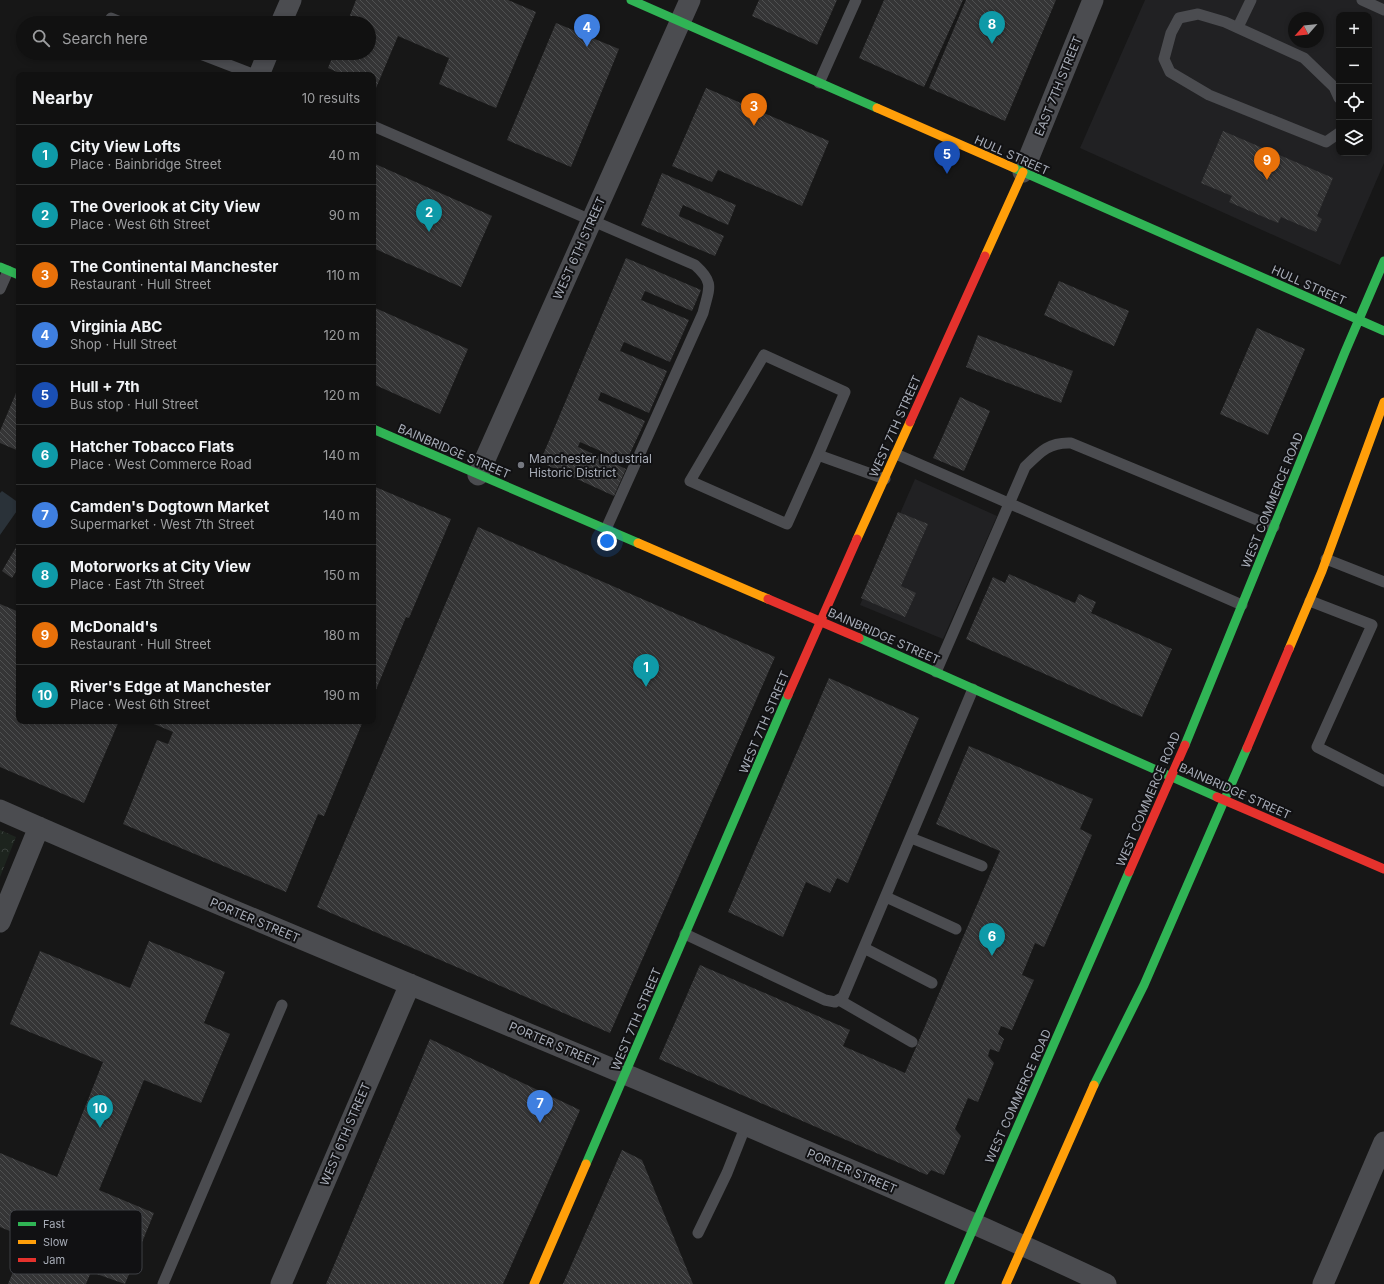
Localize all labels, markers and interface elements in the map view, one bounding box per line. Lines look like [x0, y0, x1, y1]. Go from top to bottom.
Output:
pin: 8 [979, 11, 1005, 44]
north arrow [1288, 12, 1324, 48]
map controls [1336, 12, 1372, 156]
button: + [1336, 12, 1372, 48]
pin: 4 [574, 14, 600, 47]
search box [16, 16, 376, 60]
icon: search [30, 27, 52, 49]
text: Search here [62, 29, 148, 48]
street label: EAST 7TH STREET [1031, 34, 1085, 138]
button: − [1336, 48, 1372, 84]
button: locate [1336, 84, 1372, 120]
text: Nearby [32, 88, 93, 108]
text: 10 results [302, 90, 360, 106]
pin: 3 [741, 93, 767, 126]
button: layers [1336, 120, 1372, 156]
street label: HULL STREET [972, 132, 1052, 178]
text: City View Lofts [70, 137, 181, 156]
pin: 5 [934, 141, 960, 174]
text: 1 [42, 147, 48, 163]
text: 40 m [328, 147, 360, 163]
pin: 9 [1254, 147, 1280, 180]
text: Place · Bainbridge Street [70, 156, 222, 172]
street label: WEST 6TH STREET [550, 194, 608, 302]
text: The Overlook at City View [70, 197, 260, 216]
pin: 2 [416, 199, 442, 232]
text: 2 [41, 207, 49, 223]
text: 90 m [329, 207, 360, 223]
text: Place · West 6th Street [70, 216, 210, 232]
text: The Continental Manchester [70, 257, 278, 276]
street label: HULL STREET [1269, 262, 1349, 308]
text: 3 [41, 267, 49, 283]
text: 110 m [326, 267, 360, 283]
text: Restaurant · Hull Street [70, 276, 211, 292]
text: Virginia ABC [70, 317, 162, 336]
text: 4 [41, 327, 49, 343]
text: 120 m [324, 327, 360, 343]
text: Shop · Hull Street [70, 336, 177, 352]
street label: WEST 7TH STREET [866, 372, 924, 479]
text: Hull + 7th [70, 377, 140, 396]
text: 5 [41, 387, 49, 403]
text: 120 m [324, 387, 360, 403]
text: Bus stop · Hull Street [70, 396, 199, 412]
street label: BAINBRIDGE STREET [396, 421, 513, 482]
street label: WEST COMMERCE ROAD [1238, 430, 1306, 570]
text: Hatcher Tobacco Flats [70, 437, 234, 456]
text: 6 [41, 447, 49, 463]
text: 140 m [323, 447, 360, 463]
place label: Manchester Industrial Historic District [529, 451, 652, 480]
text: Place · West Commerce Road [70, 456, 252, 472]
marker: Manchester Industrial Historic District [516, 460, 526, 470]
text: Camden's Dogtown Market [70, 497, 269, 516]
text: 7 [41, 507, 49, 523]
text: 140 m [323, 507, 360, 523]
text: Supermarket · West 7th Street [70, 516, 254, 532]
your location [597, 531, 617, 551]
text: Motorworks at City View [70, 557, 251, 576]
text: 8 [41, 567, 49, 583]
text: 150 m [324, 567, 360, 583]
text: Place · East 7th Street [70, 576, 204, 592]
street label: BAINBRIDGE STREET [826, 605, 942, 668]
text: McDonald's [70, 617, 158, 636]
text: 9 [41, 627, 49, 643]
text: 180 m [323, 627, 360, 643]
text: Restaurant · Hull Street [70, 636, 211, 652]
pin: 1 [633, 654, 659, 687]
street label: WEST 7TH STREET [736, 668, 792, 776]
text: River's Edge at Manchester [70, 677, 271, 696]
text: 10 [38, 687, 52, 703]
text: 190 m [323, 687, 360, 703]
text: Place · West 6th Street [70, 696, 210, 712]
street label: WEST COMMERCE ROAD [1113, 729, 1183, 869]
street label: BAINBRIDGE STREET [1177, 760, 1293, 823]
street label: PORTER STREET [208, 894, 302, 946]
pin: 6 [979, 923, 1005, 956]
street label: WEST 7TH STREET [608, 965, 664, 1073]
street label: PORTER STREET [507, 1018, 601, 1070]
street label: WEST COMMERCE ROAD [982, 1027, 1054, 1165]
street label: WEST 6TH STREET [316, 1080, 374, 1188]
pin: 7 [527, 1090, 553, 1123]
pin: 10 [87, 1095, 113, 1128]
street label: PORTER STREET [805, 1145, 899, 1197]
legend [10, 1210, 142, 1274]
text: Fast [43, 1217, 65, 1231]
text: Slow [43, 1235, 68, 1249]
text: Jam [43, 1253, 65, 1267]

